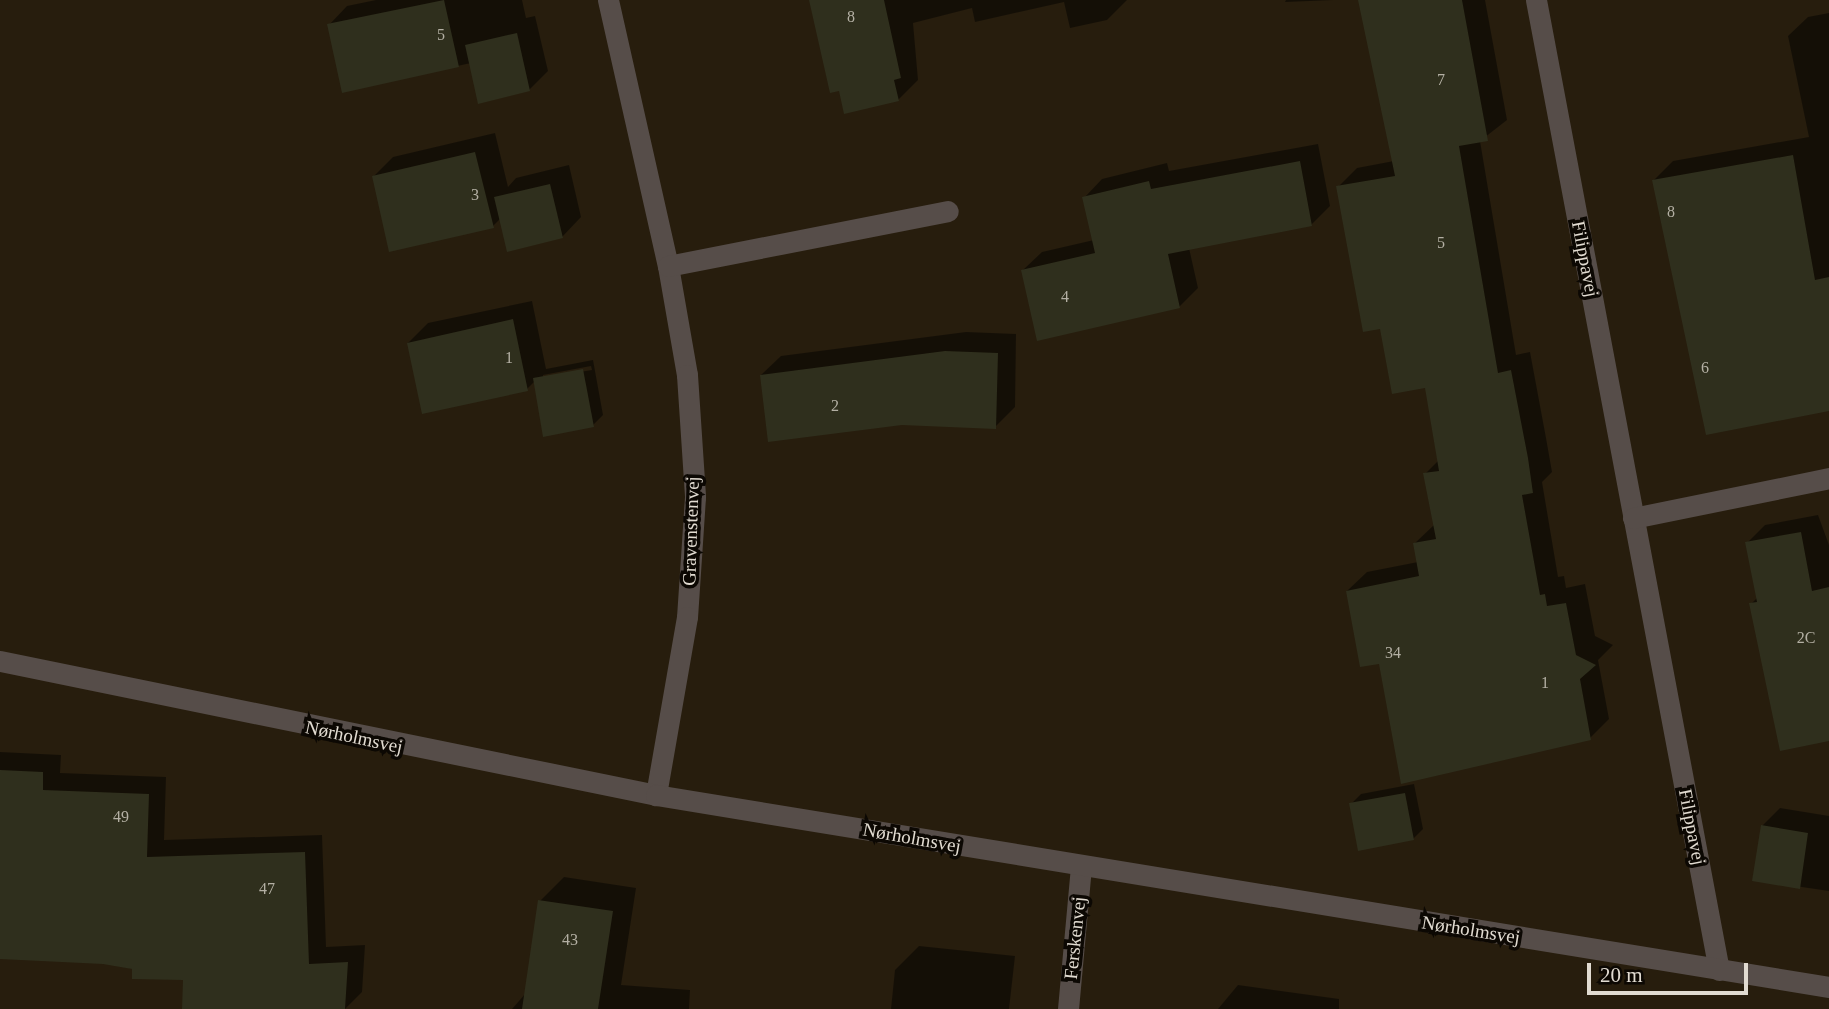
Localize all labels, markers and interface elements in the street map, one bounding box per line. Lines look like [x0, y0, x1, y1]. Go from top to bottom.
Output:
house number: 8 [847, 7, 855, 27]
house number: 5 [437, 25, 445, 45]
house number: 7 [1437, 70, 1445, 90]
house number: 3 [471, 185, 479, 205]
house number: 8 [1667, 202, 1675, 222]
street label: Filippavej [1566, 219, 1604, 299]
house number: 5 [1437, 233, 1445, 253]
house number: 4 [1061, 287, 1069, 307]
house number: 1 [505, 348, 513, 368]
house number: 6 [1701, 358, 1709, 378]
house number: 2 [831, 396, 839, 416]
street label: Gravenstenvej [678, 476, 704, 586]
house number: 2C [1797, 628, 1815, 648]
house number: 34 [1385, 643, 1401, 663]
house number: 1 [1541, 673, 1549, 693]
street label: Nørholmsvej [303, 716, 405, 758]
street label: Filippavej [1673, 787, 1711, 867]
house number: 49 [113, 807, 129, 827]
street label: Nørholmsvej [861, 818, 963, 858]
house number: 47 [259, 879, 275, 899]
street label: Ferskenvej [1059, 895, 1091, 981]
street label: Nørholmsvej [1420, 911, 1522, 949]
house number: 43 [562, 930, 578, 950]
scale bar [1591, 950, 1752, 994]
text: 20 m [1600, 963, 1643, 987]

